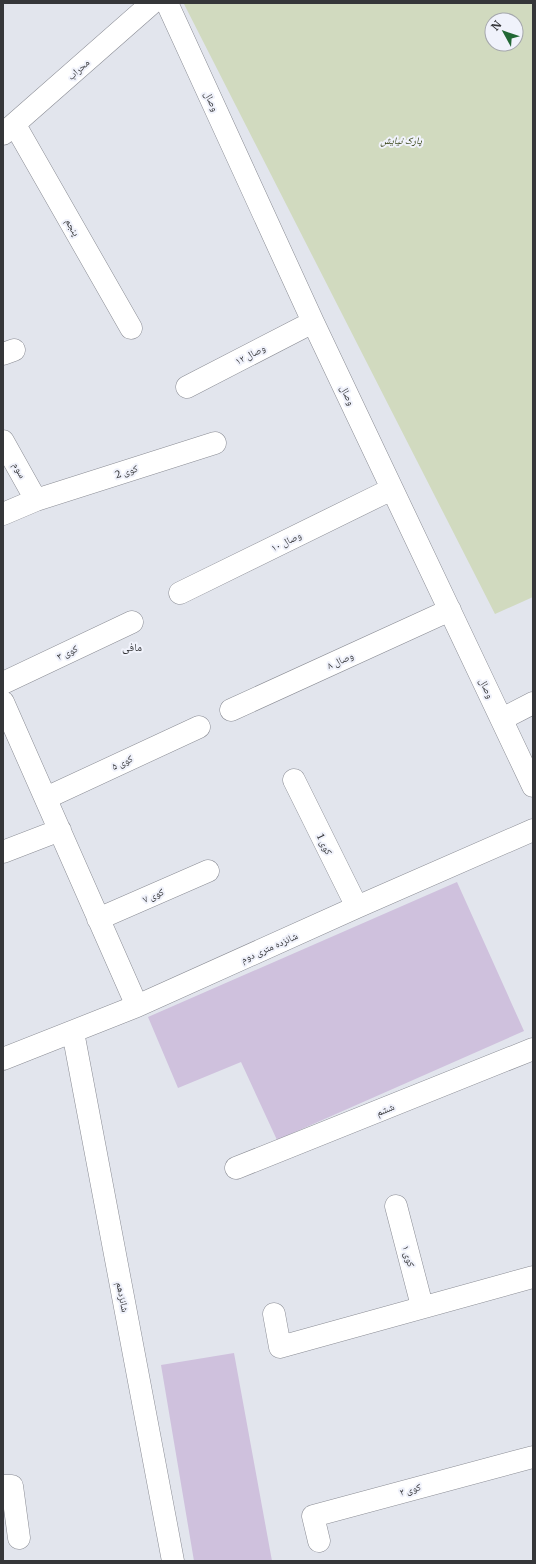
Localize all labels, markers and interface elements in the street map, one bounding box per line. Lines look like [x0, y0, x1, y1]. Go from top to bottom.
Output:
north arrow [484, 12, 524, 52]
text: N [488, 18, 505, 33]
street label: محراب [65, 56, 92, 83]
street label: وصال [201, 89, 222, 114]
park label: پارک نیایش [380, 134, 422, 147]
street label: پنجم [61, 216, 83, 239]
street label: وصال ۱۲ [233, 341, 268, 368]
street label: وصال [337, 383, 358, 408]
street label: سوم [9, 460, 29, 481]
street label: کوی 2 [113, 462, 139, 481]
street label: وصال ۱۰ [269, 528, 304, 554]
district label: مافی [122, 640, 142, 654]
street label: کوی ۳ [55, 642, 80, 663]
street label: وصال ۸ [325, 649, 356, 672]
street label: وصال [476, 676, 497, 701]
street label: کوی ۵ [110, 752, 135, 773]
street label: کوی 1 [314, 832, 335, 857]
street label: کوی ۷ [141, 885, 166, 906]
street label: شانزده متری دوم [239, 929, 300, 967]
street label: ششم [374, 1100, 397, 1120]
street label: کوی ۱ [399, 1244, 418, 1268]
street label: شانزدهم [112, 1281, 132, 1314]
street label: کوی ۲ [398, 1480, 422, 1499]

